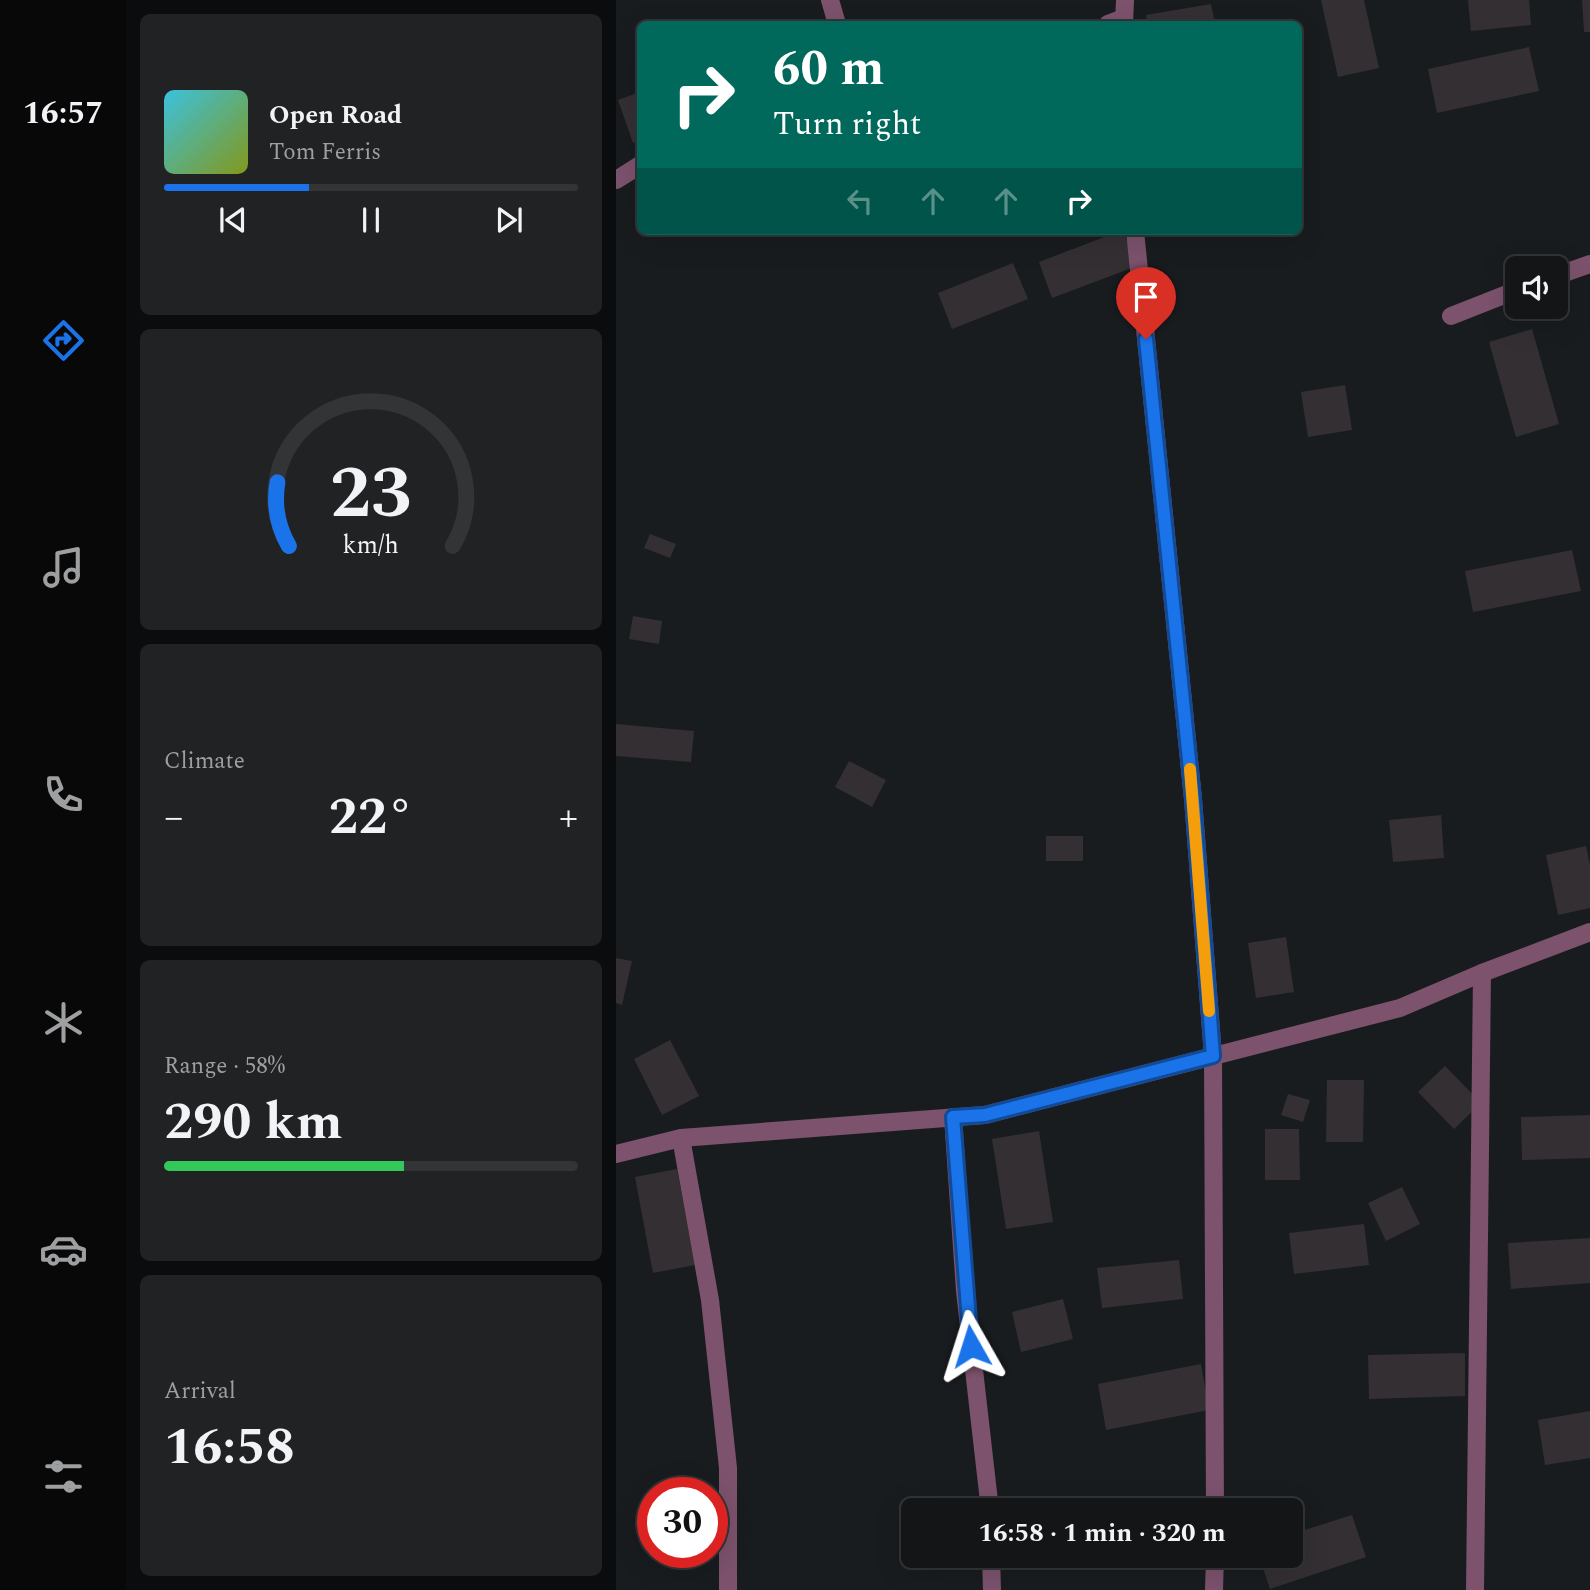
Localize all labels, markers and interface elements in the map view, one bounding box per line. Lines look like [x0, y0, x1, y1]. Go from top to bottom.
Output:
text: 60 m [773, 32, 884, 107]
icon: right [658, 49, 749, 140]
text: 16:57 [23, 89, 103, 138]
text: Open Road [269, 95, 402, 135]
text: Turn right [773, 100, 921, 149]
text: Tom Ferris [269, 135, 381, 170]
icon: left [841, 182, 879, 220]
icon: ahead [914, 182, 952, 220]
icon: ahead [987, 182, 1025, 220]
icon: right [1060, 182, 1098, 220]
icon: previous [214, 201, 252, 239]
icon: pause [352, 201, 390, 239]
icon: next [490, 201, 528, 239]
map controls [1505, 256, 1568, 319]
button: sound [1505, 256, 1568, 319]
pin [1116, 267, 1176, 339]
icon: arrive [1127, 278, 1165, 316]
icon: directions [39, 316, 88, 365]
text: 23 [330, 439, 412, 550]
text: km/h [343, 527, 399, 565]
icon: music [39, 543, 88, 592]
text: Climate [164, 744, 245, 779]
icon: phone [39, 770, 88, 819]
text: 22° [329, 778, 413, 857]
text: − [164, 789, 183, 847]
text: + [559, 789, 578, 847]
icon: climate [39, 998, 88, 1047]
text: Range · 58% [164, 1049, 285, 1084]
text: 290 km [164, 1083, 343, 1162]
icon: car [39, 1225, 88, 1274]
position arrow [934, 1309, 1008, 1383]
text: Arrival [164, 1374, 236, 1409]
text: 16:58 [164, 1408, 295, 1487]
icon: filters [39, 1452, 88, 1501]
speed limit sign: 30 [637, 1477, 728, 1568]
text: 16:58 · 1 min · 320 m [978, 1513, 1226, 1553]

